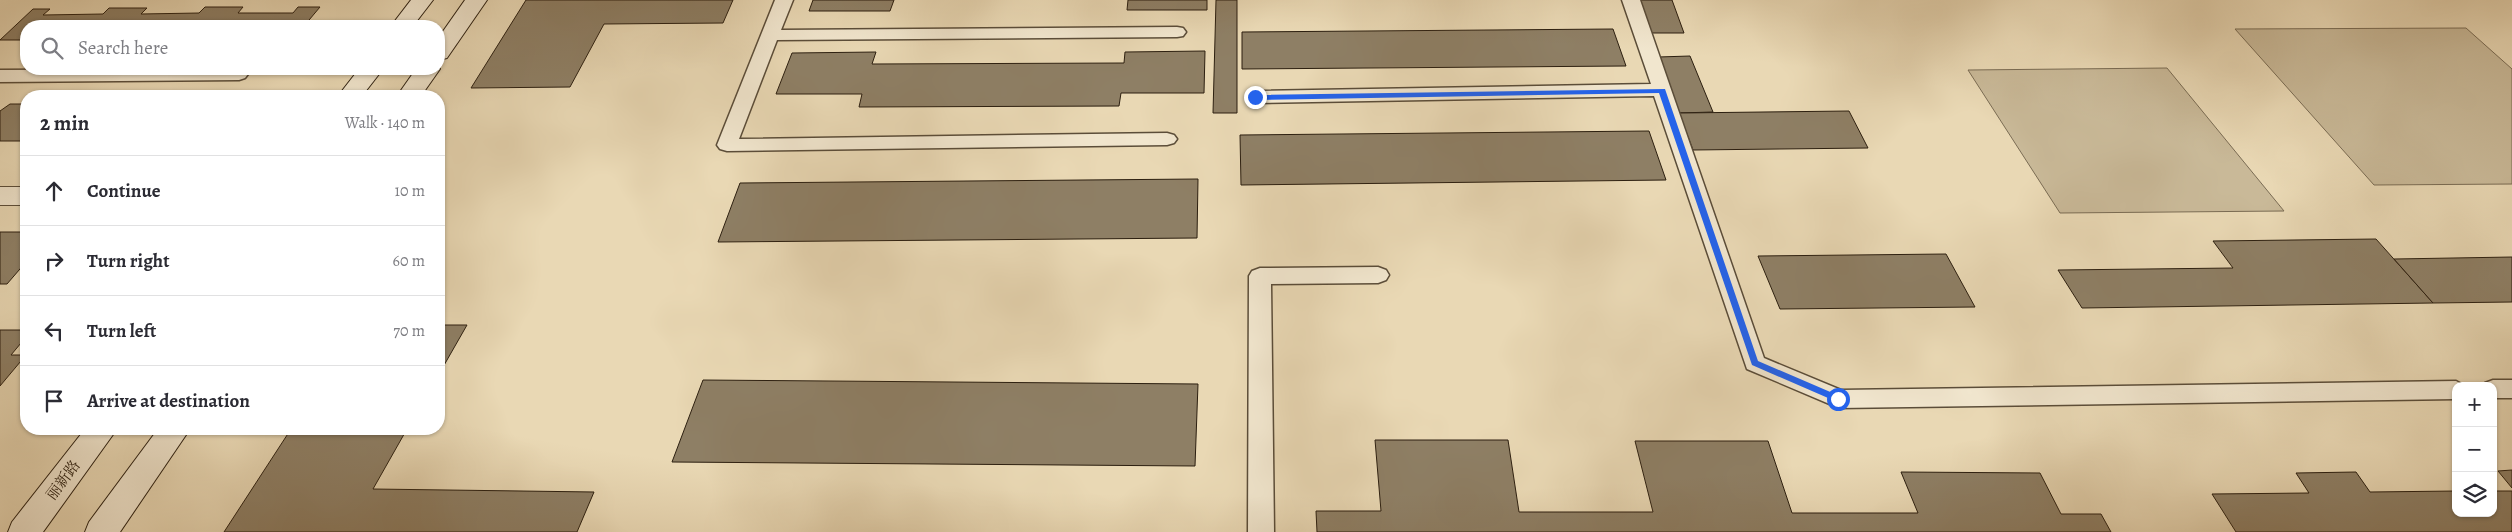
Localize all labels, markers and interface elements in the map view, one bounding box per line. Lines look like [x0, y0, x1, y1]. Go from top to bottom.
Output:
search box [20, 20, 445, 75]
icon: search [38, 34, 66, 62]
text: Search here [78, 35, 168, 61]
route end [1244, 86, 1267, 109]
text: 2 min [40, 109, 89, 137]
text: Walk · 140 m [345, 112, 425, 134]
icon: ahead [40, 177, 68, 205]
text: Continue [87, 178, 161, 204]
text: 10 m [395, 180, 425, 202]
icon: right [40, 247, 68, 275]
text: Turn right [87, 248, 169, 274]
text: 60 m [393, 250, 425, 272]
icon: left [40, 317, 68, 345]
text: Turn left [87, 318, 156, 344]
text: 70 m [393, 320, 425, 342]
map controls [2452, 382, 2497, 517]
button: + [2452, 382, 2497, 427]
icon: arrive [40, 387, 68, 415]
text: Arrive at destination [87, 388, 250, 414]
route start [1827, 388, 1850, 411]
button: − [2452, 427, 2497, 472]
street label: 丽新路 [41, 456, 85, 504]
button: layers [2452, 472, 2497, 517]

